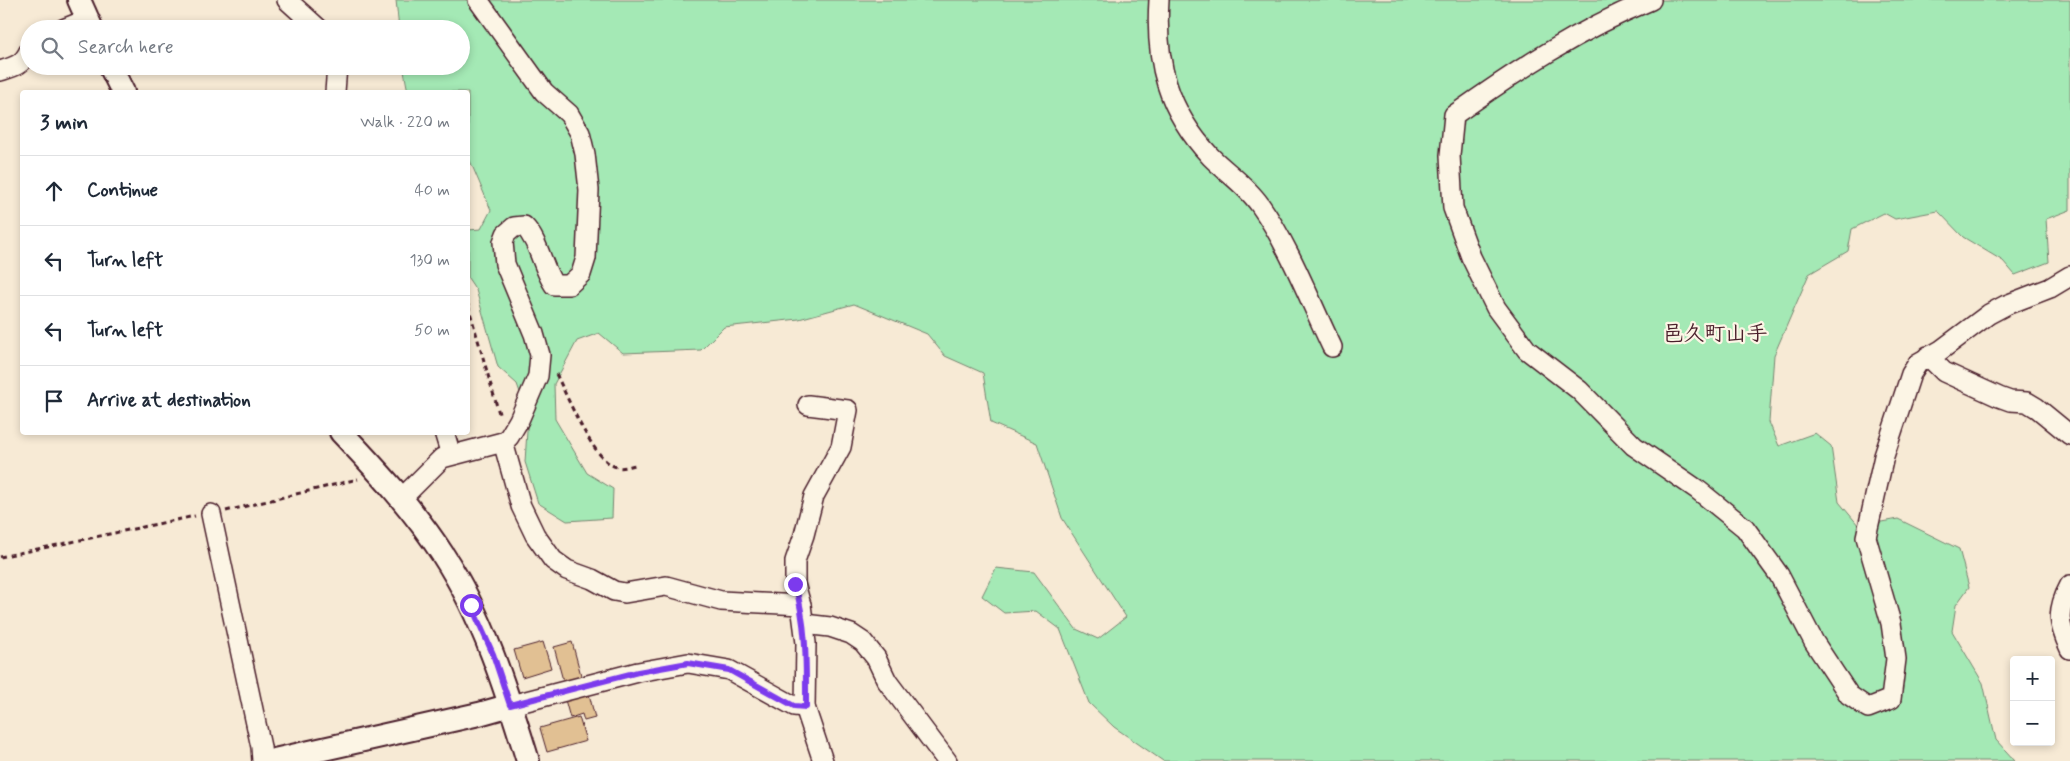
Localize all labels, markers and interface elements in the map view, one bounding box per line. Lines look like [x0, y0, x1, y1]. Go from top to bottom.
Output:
search box [20, 20, 470, 75]
icon: search [38, 34, 66, 62]
text: Search here [78, 35, 174, 60]
text: 3 min [40, 109, 88, 137]
text: Walk · 220 m [360, 112, 450, 133]
icon: ahead [40, 177, 68, 205]
text: Continue [87, 178, 158, 203]
text: 40 m [414, 180, 450, 201]
icon: left [40, 247, 68, 275]
text: Turn left [87, 248, 163, 273]
text: 130 m [409, 250, 450, 271]
icon: left [40, 317, 68, 345]
text: Turn left [87, 318, 163, 343]
text: 50 m [414, 320, 450, 341]
district label: 邑久町山手 [1663, 320, 1768, 348]
icon: arrive [40, 387, 68, 415]
text: Arrive at destination [87, 388, 251, 413]
route end [784, 573, 807, 596]
route start [460, 594, 483, 617]
map controls [2010, 656, 2055, 746]
button: + [2010, 656, 2055, 701]
button: − [2010, 701, 2055, 746]

